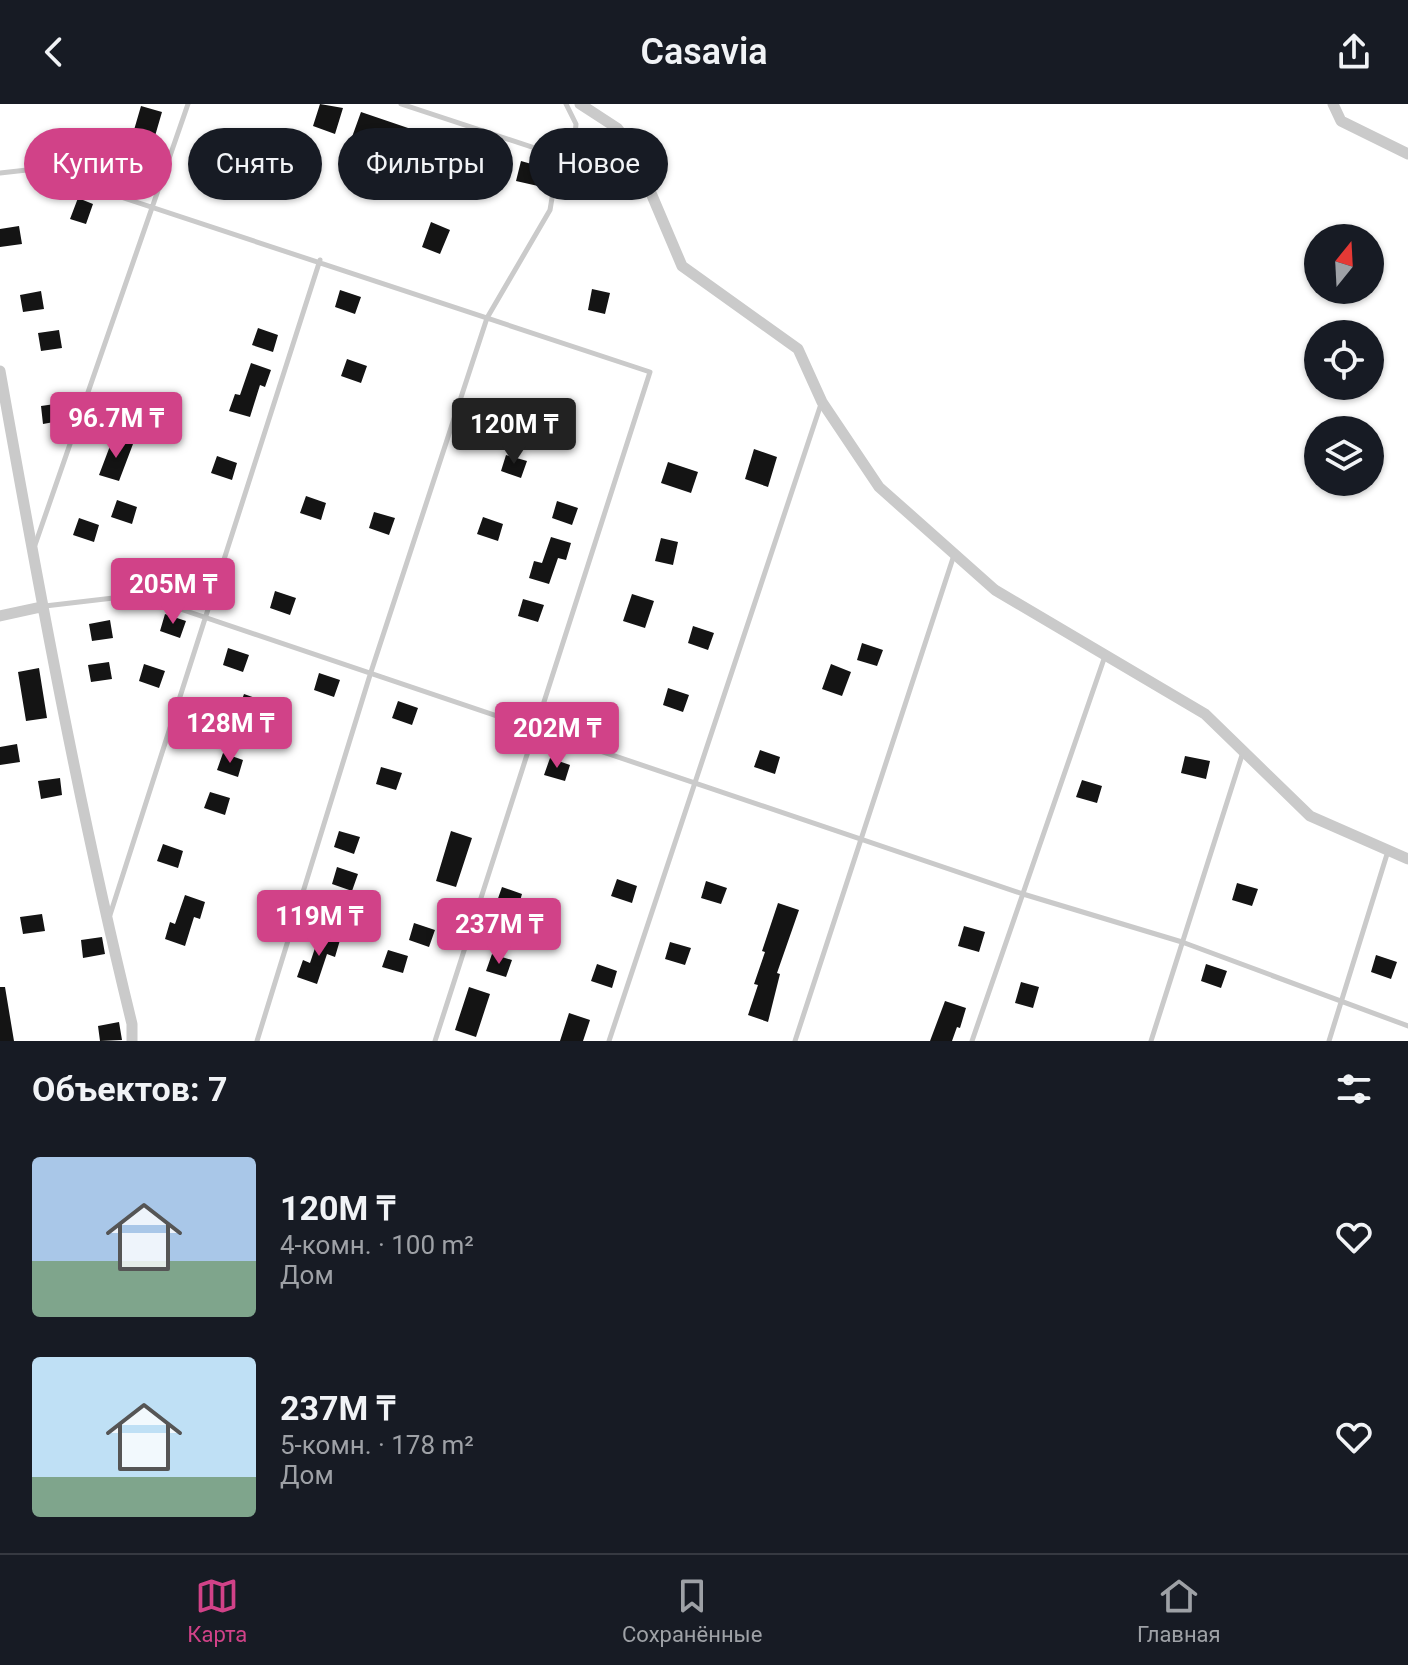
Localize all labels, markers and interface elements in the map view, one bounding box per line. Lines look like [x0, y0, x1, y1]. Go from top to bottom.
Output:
icon: back [32, 30, 76, 74]
icon: share [1332, 30, 1376, 74]
text: Casavia [640, 31, 768, 73]
chip: Купить [24, 128, 172, 200]
chip: Снять [188, 128, 322, 200]
chip: Фильтры [338, 128, 513, 200]
chip: Новое [529, 128, 668, 200]
north arrow [1304, 224, 1384, 304]
map controls [1304, 224, 1384, 496]
button: locate [1304, 320, 1384, 400]
pin: 96.7M ₸ [42, 392, 190, 460]
pin: 120M ₸ [449, 398, 579, 466]
text: 96.7M ₸ [68, 403, 164, 433]
text: 120M ₸ [470, 409, 558, 439]
button: layers [1304, 416, 1384, 496]
pin: 205M ₸ [108, 558, 238, 626]
text: 205M ₸ [129, 569, 217, 599]
pin: 128M ₸ [165, 697, 295, 765]
pin: 202M ₸ [492, 702, 622, 770]
text: 128M ₸ [186, 708, 274, 738]
text: 202M ₸ [513, 713, 601, 743]
pin: 119M ₸ [254, 890, 384, 958]
pin: 237M ₸ [434, 898, 564, 966]
text: 119M ₸ [275, 901, 363, 931]
text: 237M ₸ [455, 909, 543, 939]
icon: filters [1332, 1067, 1376, 1111]
text: Объектов: 7 [32, 1069, 227, 1109]
text: 120M ₸ [280, 1188, 395, 1228]
icon: home [96, 1189, 192, 1285]
icon: heart [1332, 1215, 1376, 1259]
text: 4-комн. · 100 m² [280, 1230, 474, 1260]
text: Дом [280, 1260, 334, 1290]
text: 237M ₸ [280, 1388, 395, 1428]
icon: home [96, 1389, 192, 1485]
icon: heart [1332, 1415, 1376, 1459]
text: 5-комн. · 178 m² [280, 1430, 474, 1460]
text: Дом [280, 1460, 334, 1490]
tab: Карта [187, 1574, 247, 1647]
tab: Сохранённые [622, 1574, 762, 1647]
tab: Главная [1137, 1574, 1221, 1647]

